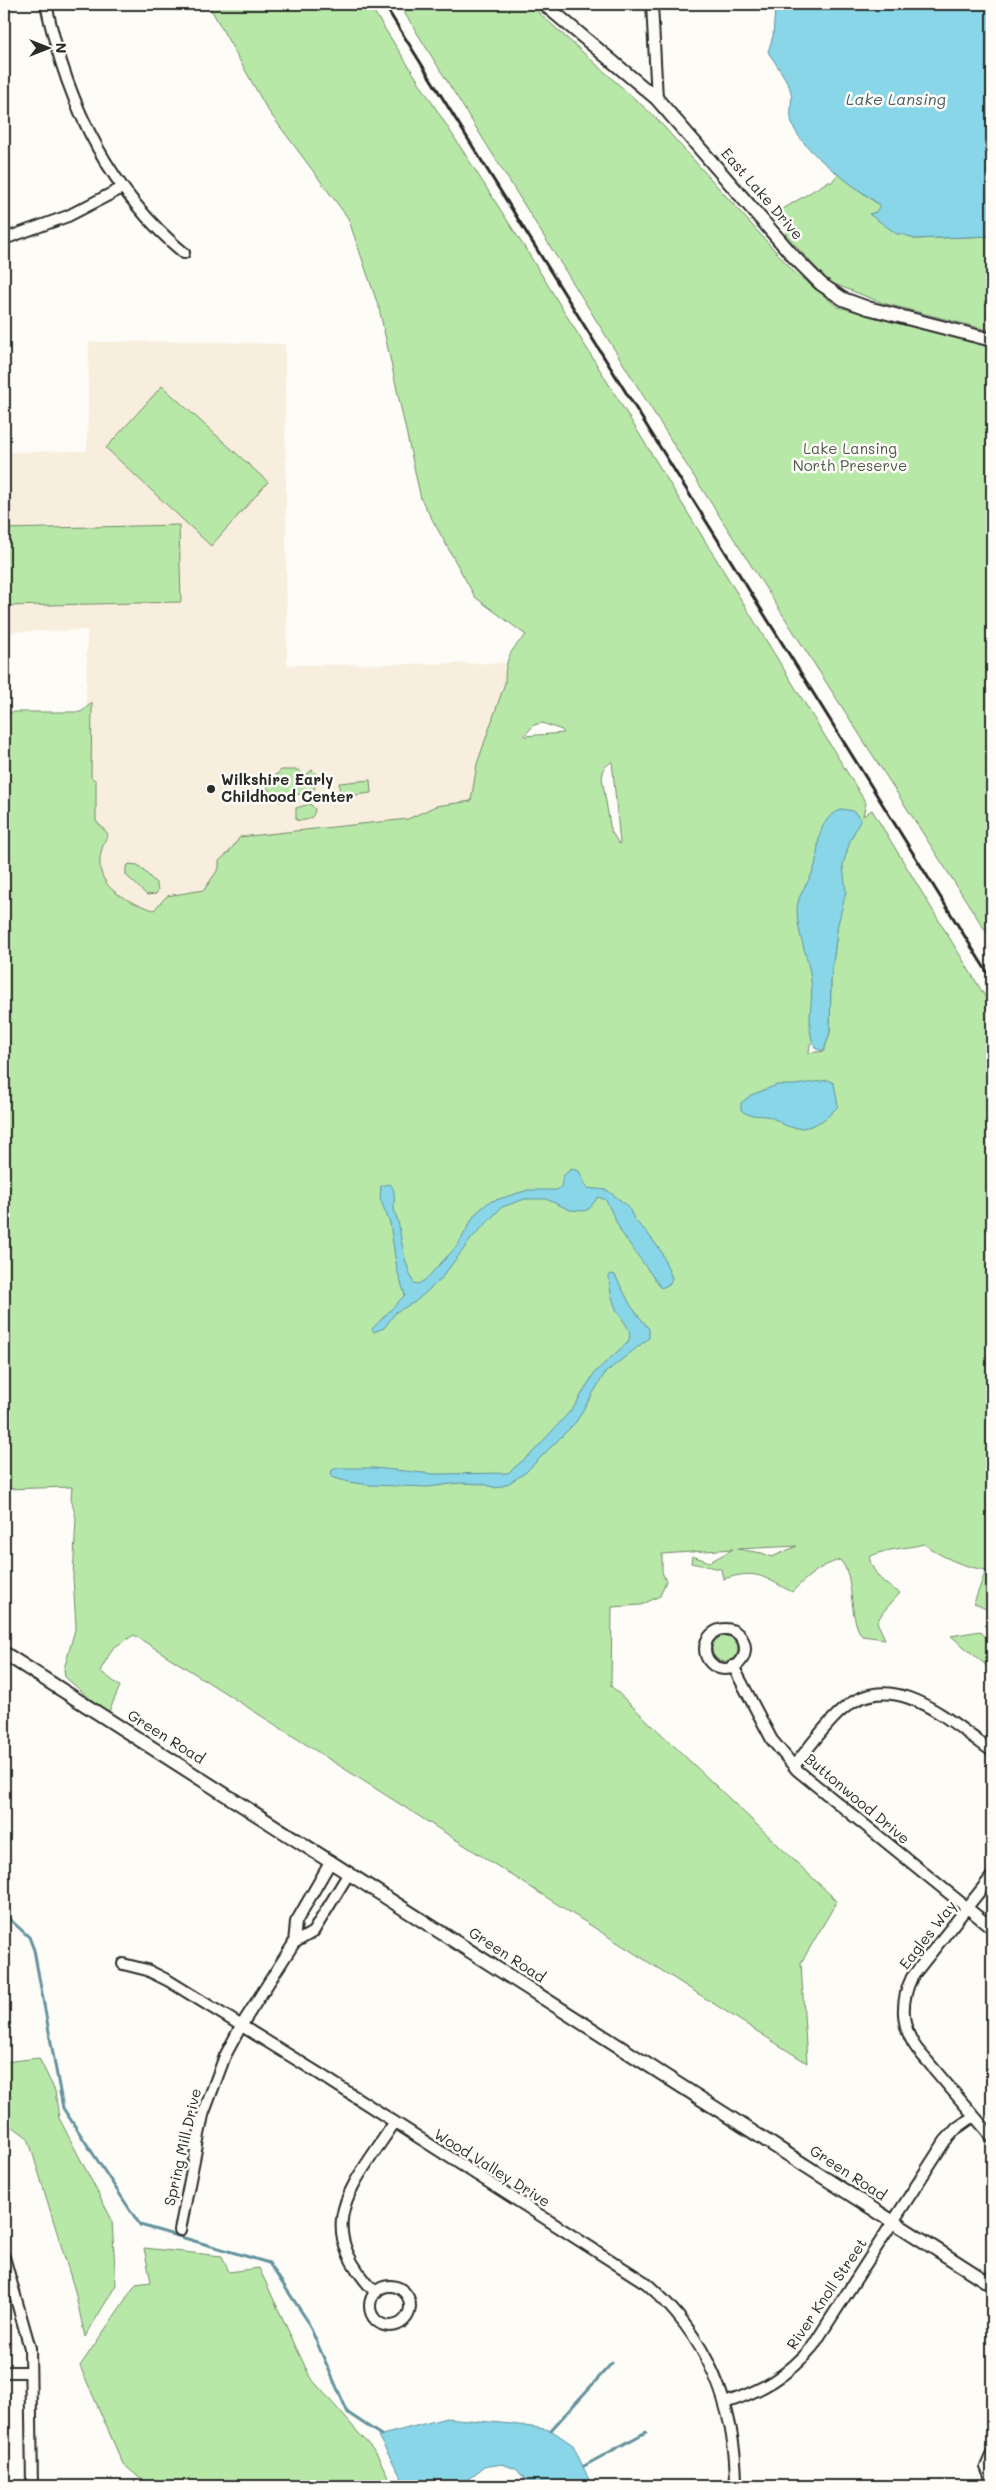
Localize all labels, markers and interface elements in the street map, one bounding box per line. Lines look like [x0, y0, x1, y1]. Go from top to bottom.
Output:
north arrow [22, 22, 72, 72]
text: N [52, 43, 71, 53]
water label: Lake Lansing [846, 88, 946, 109]
street label: East Lake Drive [717, 143, 808, 244]
park label: Lake Lansing North Preserve [793, 438, 907, 475]
place label: Wilkshire Early Childhood Center [221, 769, 354, 806]
marker: Wilkshire Early Childhood Center [205, 783, 217, 795]
street label: Green Road [124, 1704, 209, 1768]
street label: Buttonwood Drive [801, 1748, 914, 1848]
street label: Eagles Way [894, 1896, 960, 1973]
street label: Green Road [465, 1922, 550, 1986]
street label: Spring Mill Drive [159, 2086, 205, 2208]
street label: Wood Valley Drive [431, 2123, 554, 2211]
street label: Green Road [806, 2140, 891, 2204]
street label: River Knoll Street [781, 2234, 871, 2353]

